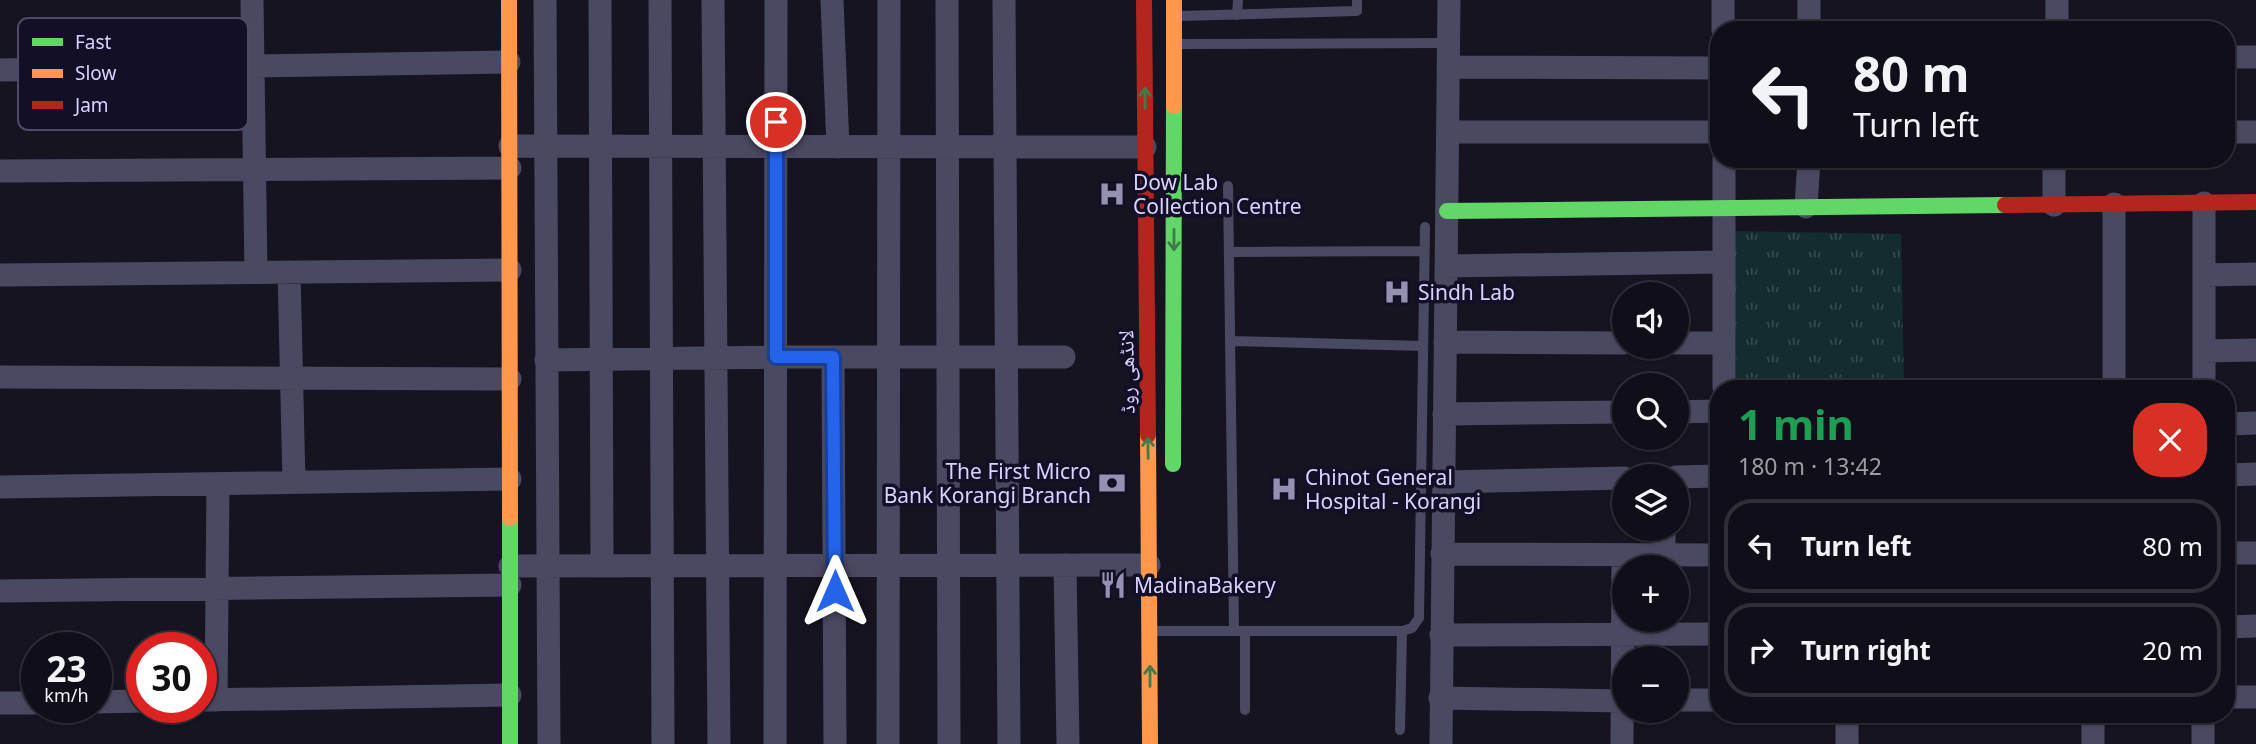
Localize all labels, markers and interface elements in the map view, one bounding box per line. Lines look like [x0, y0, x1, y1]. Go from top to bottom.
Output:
legend [18, 18, 248, 130]
text: Fast [75, 29, 112, 55]
text: 80 m [1853, 40, 1970, 106]
icon: left [1738, 49, 1829, 140]
text: Slow [75, 60, 116, 86]
one-way arrow [1138, 87, 1151, 110]
text: Jam [73, 92, 109, 118]
pin [746, 92, 806, 152]
icon: arrive [757, 103, 795, 141]
text: Turn left [1853, 103, 1979, 146]
place label: Dow Lab Collection Centre [1133, 168, 1302, 220]
hospital icon: Dow Lab Collection Centre [1097, 179, 1127, 209]
one-way arrow [1167, 228, 1181, 251]
hospital icon: Sindh Lab [1382, 277, 1412, 307]
place label: Sindh Lab [1418, 278, 1515, 306]
map controls [1612, 282, 1689, 723]
button: sound [1612, 282, 1689, 359]
street label: لانڈھی روڈ [1111, 330, 1141, 414]
button: search [1612, 373, 1689, 450]
text: 1 min [1738, 395, 1854, 452]
button: close [2133, 403, 2207, 477]
one-way arrow [1141, 437, 1155, 460]
text: 180 m · 13:42 [1738, 450, 1882, 482]
place label: The First Micro Bank Korangi Branch [884, 457, 1091, 509]
place label: Chinot General Hospital - Korangi [1305, 463, 1481, 515]
button: layers [1612, 464, 1689, 541]
bank icon: The First Micro Bank Korangi Branch [1097, 468, 1127, 498]
hospital icon: Chinot General Hospital - Korangi [1269, 474, 1299, 504]
icon: left [1742, 527, 1780, 565]
text: Turn left [1801, 528, 1912, 564]
text: 80 m [2142, 528, 2203, 564]
position arrow [798, 554, 872, 628]
button: + [1612, 555, 1689, 632]
restaurant icon: MadinaBakery [1098, 570, 1128, 600]
place label: MadinaBakery [1134, 571, 1276, 599]
icon: right [1742, 631, 1780, 669]
speed limit sign: 30 [126, 632, 217, 723]
text: Turn right [1801, 632, 1931, 668]
text: 20 m [2142, 632, 2203, 668]
text: 23 [46, 645, 87, 692]
button: − [1612, 646, 1689, 723]
one-way arrow [1143, 665, 1157, 688]
text: km/h [44, 683, 89, 707]

